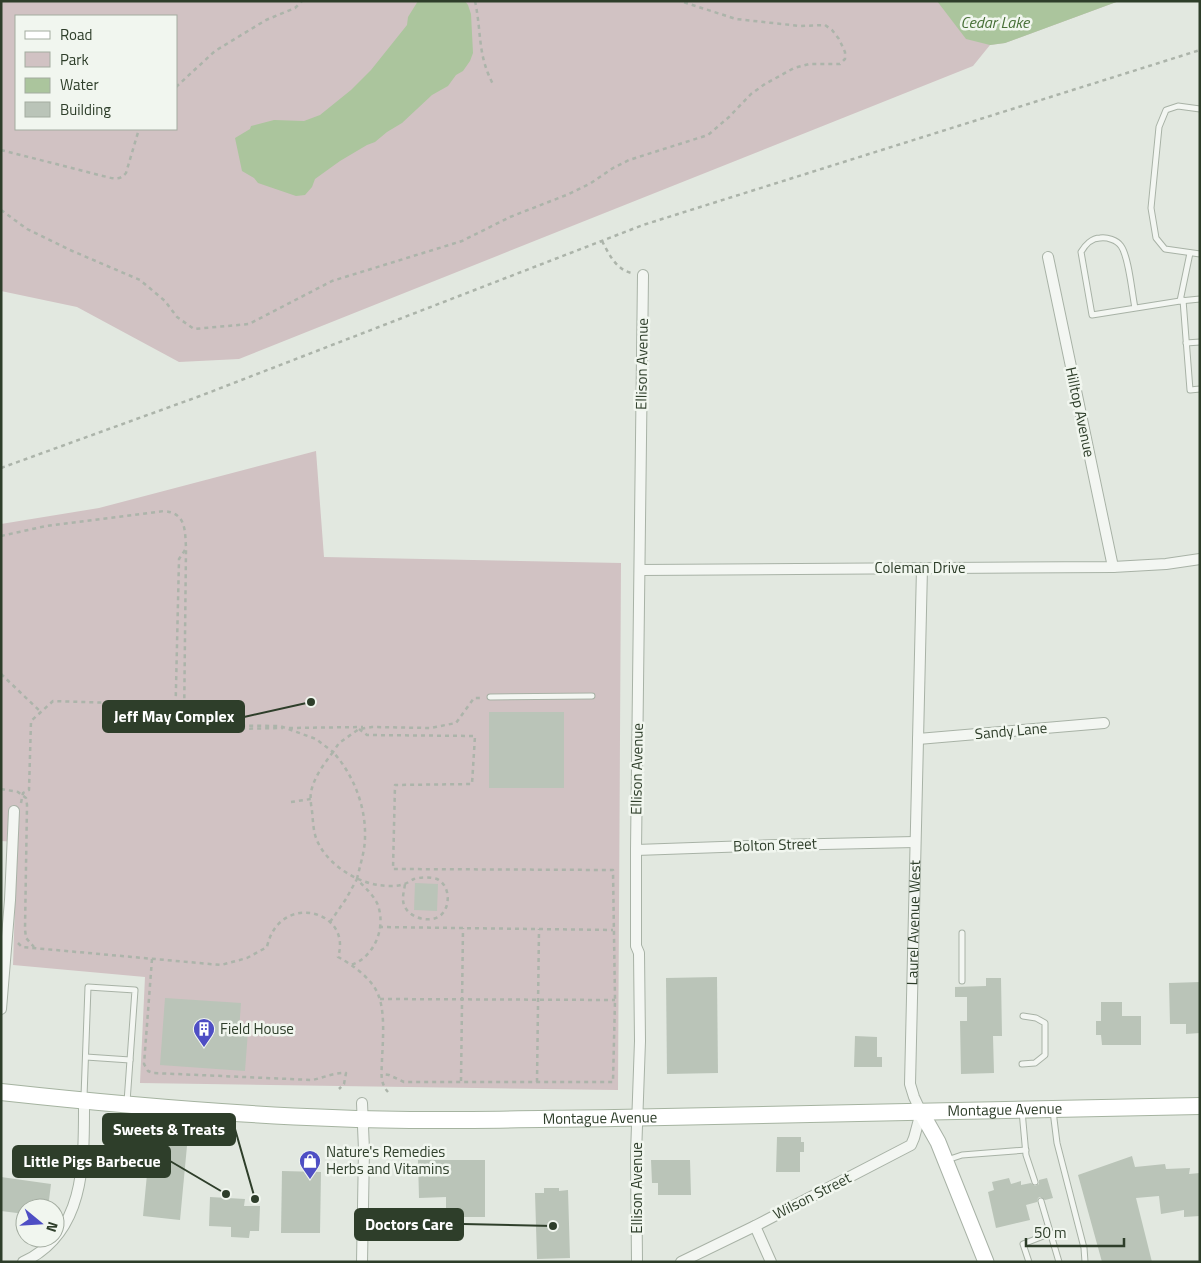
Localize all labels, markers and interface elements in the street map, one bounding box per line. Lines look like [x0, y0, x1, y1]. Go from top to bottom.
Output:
water label: Cedar Lake [961, 10, 1031, 34]
legend [15, 15, 178, 130]
text: Road [60, 23, 92, 46]
text: Park [60, 48, 89, 71]
text: Water [60, 73, 99, 96]
text: Building [60, 98, 111, 121]
street label: Ellison Avenue [629, 318, 654, 410]
street label: Hilltop Avenue [1060, 365, 1101, 459]
street label: Coleman Drive [874, 556, 966, 579]
callout: Jeff May Complex [103, 701, 244, 732]
text: Jeff May Complex [114, 704, 235, 728]
street label: Sandy Lane [974, 716, 1048, 745]
street label: Ellison Avenue [624, 723, 649, 815]
street label: Bolton Street [733, 832, 818, 857]
street label: Laurel Avenue West [900, 859, 926, 986]
building icon: Field House [192, 1017, 216, 1048]
place label: Field House [220, 1017, 294, 1040]
street label: Montague Avenue [947, 1097, 1062, 1122]
street label: Montague Avenue [542, 1105, 657, 1130]
callout: Sweets & Treats [103, 1114, 235, 1145]
text: Sweets & Treats [113, 1117, 225, 1141]
place label: Nature's Remedies Herbs and Vitamins [326, 1140, 449, 1180]
street label: Ellison Avenue [625, 1142, 648, 1234]
callout: Little Pigs Barbecue [13, 1146, 170, 1177]
text: Little Pigs Barbecue [23, 1149, 161, 1173]
shop icon: Nature's Remedies Herbs and Vitamins [298, 1149, 322, 1180]
street label: Wilson Street [769, 1166, 855, 1225]
north arrow [15, 1198, 65, 1248]
callout: Doctors Care [355, 1209, 463, 1240]
text: Doctors Care [365, 1212, 453, 1236]
scale bar [1026, 1216, 1124, 1248]
text: N [41, 1219, 64, 1235]
text: 50 m [1034, 1221, 1067, 1244]

